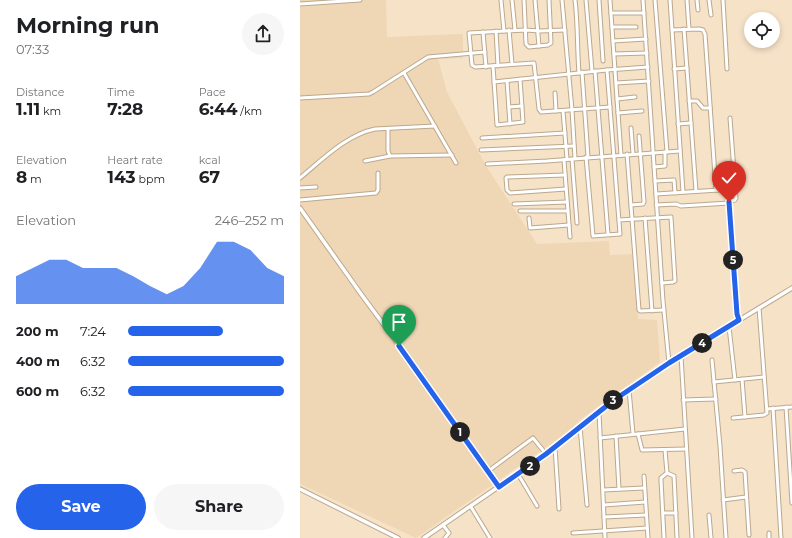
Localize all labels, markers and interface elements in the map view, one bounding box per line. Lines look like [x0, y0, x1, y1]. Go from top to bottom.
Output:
text: Morning run [16, 12, 159, 39]
map controls [744, 12, 780, 48]
button: locate [744, 12, 780, 48]
button: share [242, 13, 284, 55]
text: 07:33 [16, 41, 49, 57]
text: Distance [16, 85, 64, 99]
text: Time [107, 85, 135, 99]
text: Pace [199, 85, 226, 99]
text: 1.11 [16, 99, 40, 119]
text: 7:28 [107, 99, 143, 119]
text: 6:44 [199, 99, 237, 119]
text: km [40, 104, 61, 118]
text: /km [237, 104, 262, 118]
text: Elevation [16, 153, 67, 167]
text: Heart rate [107, 153, 163, 167]
text: kcal [199, 153, 221, 167]
pin [712, 161, 746, 202]
text: 8 [16, 167, 27, 187]
text: 143 [107, 167, 136, 187]
text: 67 [199, 167, 220, 187]
icon: check [718, 167, 740, 189]
text: m [27, 172, 42, 186]
text: bpm [136, 172, 165, 186]
text: Elevation [16, 212, 76, 228]
text: 246–252 m [215, 212, 284, 228]
pin: 5 [723, 250, 743, 270]
text: 5 [730, 253, 736, 267]
pin [382, 305, 416, 346]
icon: arrive [388, 311, 410, 333]
text: 200 m [16, 323, 59, 339]
text: 7:24 [80, 323, 106, 339]
pin: 4 [692, 333, 712, 353]
text: 4 [698, 336, 706, 350]
text: 400 m [16, 353, 60, 369]
text: 6:32 [80, 353, 105, 369]
text: 600 m [16, 383, 59, 399]
text: 6:32 [80, 383, 105, 399]
pin: 3 [603, 390, 623, 410]
text: 3 [610, 393, 616, 407]
pin: 1 [450, 422, 470, 442]
text: 1 [458, 425, 462, 439]
pin: 2 [520, 456, 540, 476]
text: 2 [527, 459, 533, 473]
button: Save [16, 484, 146, 530]
button: Share [154, 484, 284, 530]

